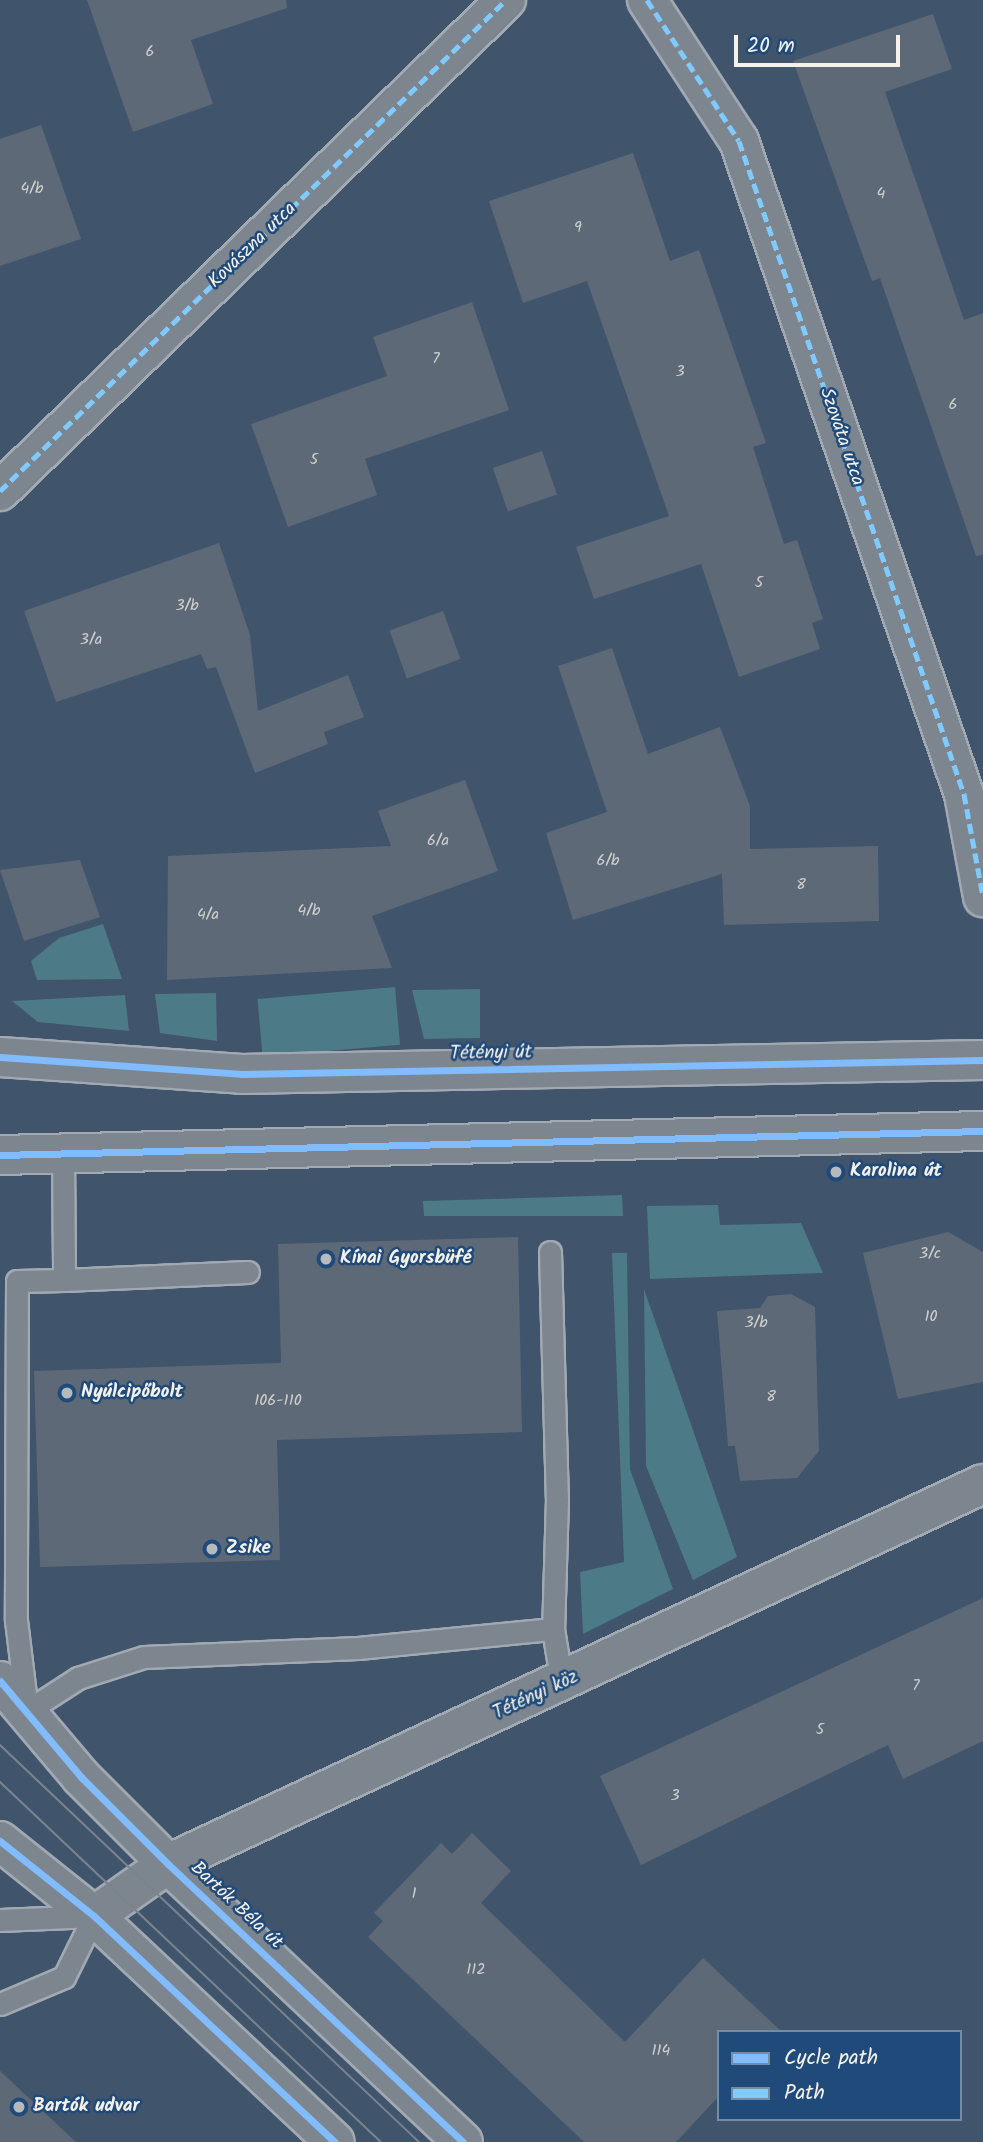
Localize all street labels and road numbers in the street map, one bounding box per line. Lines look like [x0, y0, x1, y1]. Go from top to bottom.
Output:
street label: Kovászna utca [204, 198, 302, 294]
street label: Szováta utca [814, 385, 868, 489]
street label: Tétényi út [450, 1042, 532, 1066]
street label: Tétényi köz [490, 1666, 582, 1726]
street label: Bartók Béla út [185, 1857, 287, 1955]

